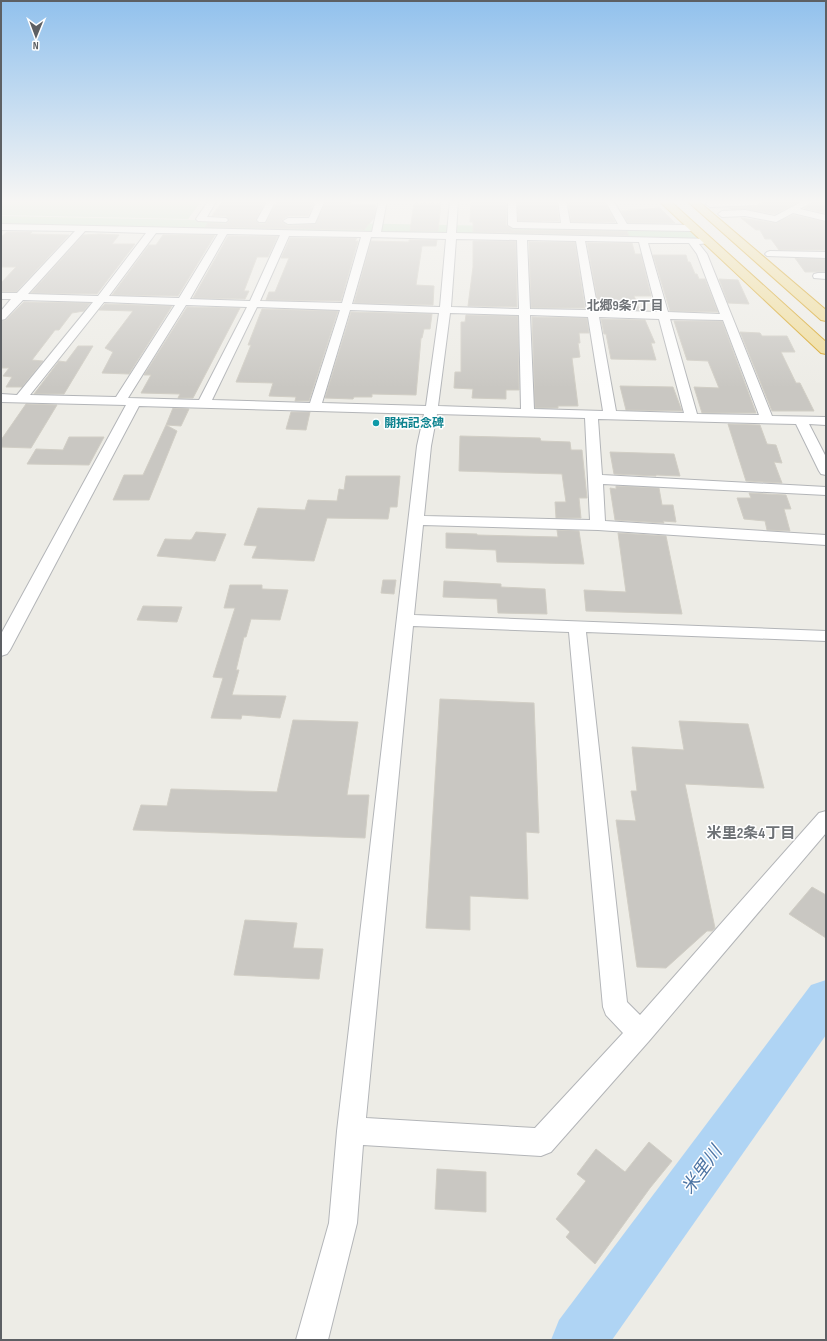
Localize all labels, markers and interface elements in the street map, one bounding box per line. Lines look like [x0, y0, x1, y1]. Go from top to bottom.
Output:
north arrow [16, 16, 56, 56]
text: N [33, 39, 39, 52]
district label: 北郷9条7丁目 [587, 298, 663, 314]
place label: 開拓記念碑 [384, 416, 444, 431]
marker: 開拓記念碑 [371, 418, 381, 428]
district label: 米里2条4丁目 [707, 824, 795, 843]
water label: 米里川 [678, 1140, 728, 1198]

